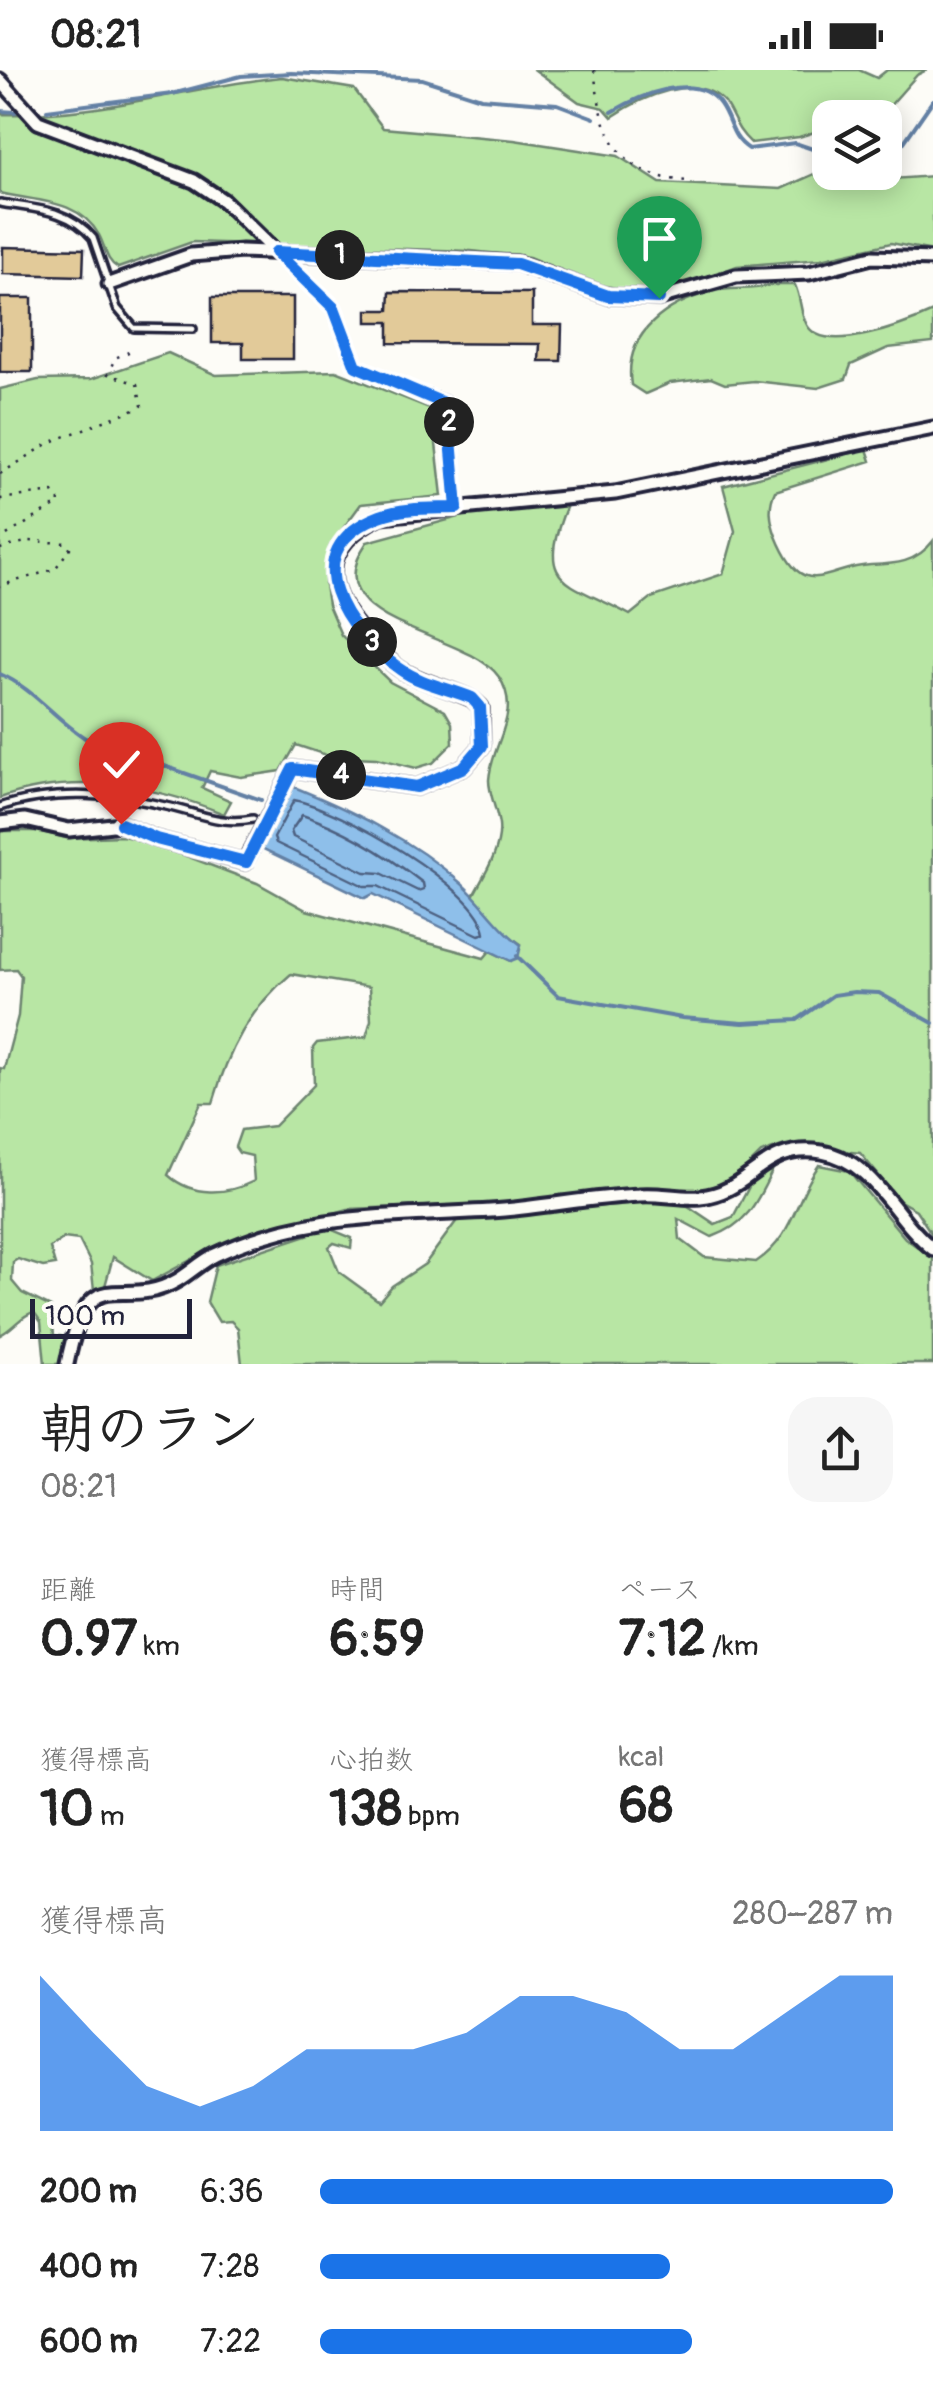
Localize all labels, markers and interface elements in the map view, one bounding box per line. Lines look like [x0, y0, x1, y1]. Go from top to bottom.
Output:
text: 08:21 [50, 11, 141, 59]
map controls [812, 100, 902, 190]
button: layers [812, 100, 902, 190]
pin [617, 196, 702, 299]
icon: arrive [632, 211, 687, 266]
pin: 1 [315, 230, 365, 280]
text: 1 [335, 237, 345, 272]
pin: 2 [424, 397, 474, 447]
text: 2 [441, 404, 457, 439]
pin: 3 [347, 617, 397, 667]
text: 3 [364, 624, 380, 659]
pin [79, 722, 164, 825]
icon: check [94, 737, 149, 792]
pin: 4 [316, 750, 366, 800]
text: 4 [333, 757, 349, 792]
scale bar [30, 1294, 192, 1338]
text: 100 m [45, 1299, 125, 1334]
text: 朝のラン [40, 1395, 260, 1464]
button: share [788, 1397, 893, 1502]
text: 08:21 [40, 1467, 117, 1507]
text: 距離 [40, 1573, 96, 1608]
text: 時間 [329, 1573, 385, 1608]
text: ペース [619, 1573, 701, 1608]
text: 0.97 [40, 1608, 137, 1671]
text: 6:59 [329, 1608, 425, 1671]
text: 7:12 [619, 1608, 706, 1671]
text: km [137, 1629, 180, 1664]
text: /km [706, 1629, 759, 1664]
text: kcal [619, 1740, 664, 1775]
text: 獲得標高 [40, 1743, 152, 1778]
text: 心拍数 [329, 1743, 413, 1778]
text: 68 [619, 1775, 673, 1838]
text: 10 [40, 1778, 94, 1841]
text: 138 [329, 1778, 402, 1841]
text: m [94, 1799, 125, 1834]
text: bpm [402, 1799, 460, 1834]
text: 280–287 m [732, 1894, 893, 1934]
text: 獲得標高 [40, 1901, 168, 1941]
text: 200 m [40, 2172, 137, 2212]
text: 6:36 [200, 2172, 264, 2212]
text: 400 m [40, 2247, 138, 2287]
text: 7:28 [200, 2247, 260, 2287]
text: 600 m [40, 2322, 138, 2362]
text: 7:22 [200, 2322, 261, 2362]

